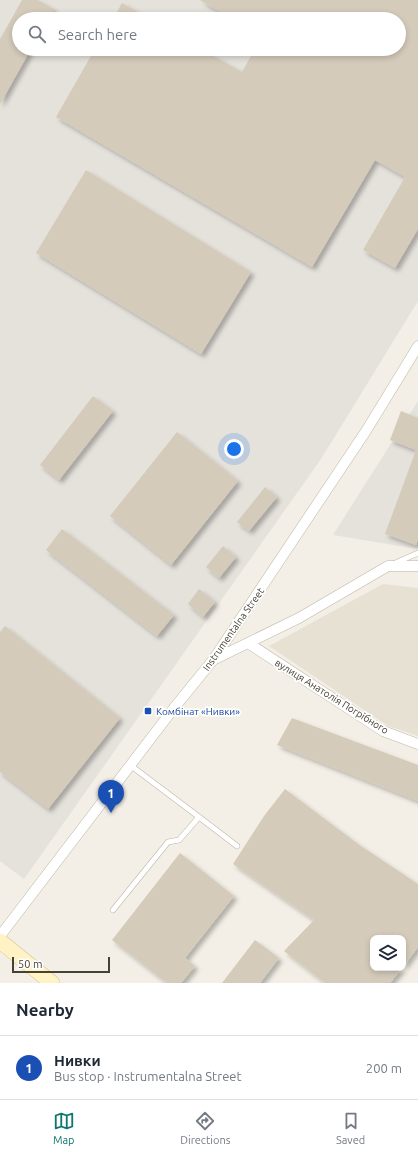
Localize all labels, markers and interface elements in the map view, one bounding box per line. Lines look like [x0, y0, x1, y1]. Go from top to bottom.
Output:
search box [12, 12, 406, 56]
icon: search [26, 23, 48, 45]
text: Search here [58, 26, 137, 43]
your location [224, 439, 244, 459]
street label: Instrumentalna Street [201, 586, 266, 673]
street label: вулиця Анатолія Погрібного [273, 657, 391, 736]
marker: Комбінат «Нивки» [143, 706, 153, 716]
place label: Комбінат «Нивки» [156, 706, 240, 717]
pin: 1 [98, 780, 124, 813]
map controls [370, 935, 406, 971]
button: layers [370, 935, 406, 971]
scale bar [12, 955, 110, 974]
text: 50 m [18, 958, 42, 970]
text: Nearby [16, 1000, 74, 1019]
text: Нивки [54, 1052, 101, 1069]
text: 1 [25, 1061, 33, 1075]
text: 200 m [366, 1061, 402, 1075]
text: Bus stop · Instrumentalna Street [54, 1069, 242, 1083]
tab: Map [53, 1110, 75, 1146]
tab: Directions [180, 1110, 230, 1146]
tab: Saved [336, 1110, 365, 1146]

